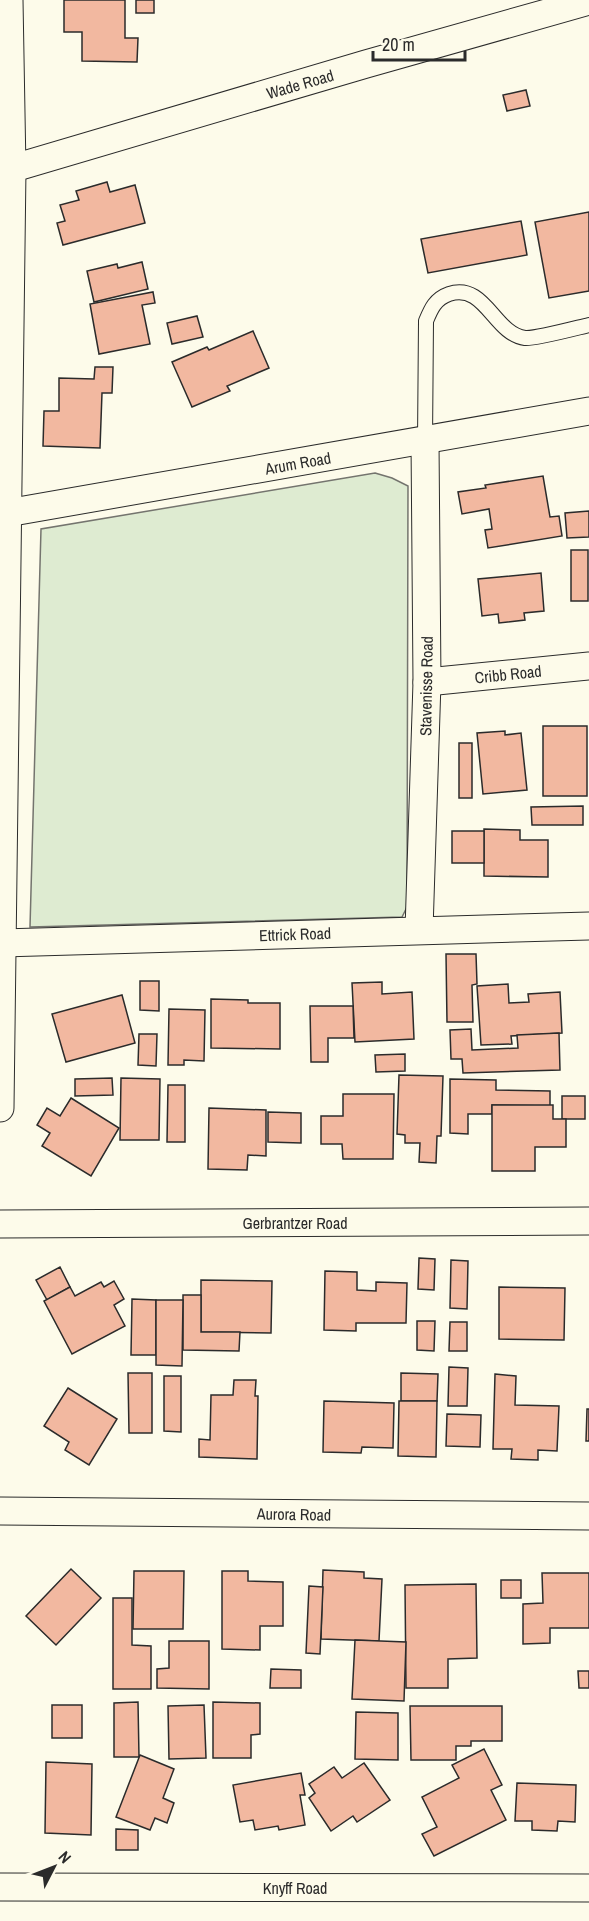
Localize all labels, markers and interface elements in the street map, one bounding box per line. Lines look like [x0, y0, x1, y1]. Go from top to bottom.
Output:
scale bar [373, 24, 464, 62]
text: 20 m [382, 32, 415, 57]
street label: Wade Road [264, 64, 336, 104]
street label: Arum Road [262, 446, 333, 480]
street label: Stavenisse Road [414, 636, 438, 736]
street label: Cribb Road [473, 660, 543, 688]
street label: Ettrick Road [259, 922, 331, 946]
street label: Gerbrantzer Road [242, 1212, 348, 1234]
street label: Aurora Road [256, 1502, 331, 1526]
north arrow [24, 1837, 84, 1897]
text: N [54, 1846, 76, 1868]
street label: Knyff Road [263, 1877, 327, 1899]

